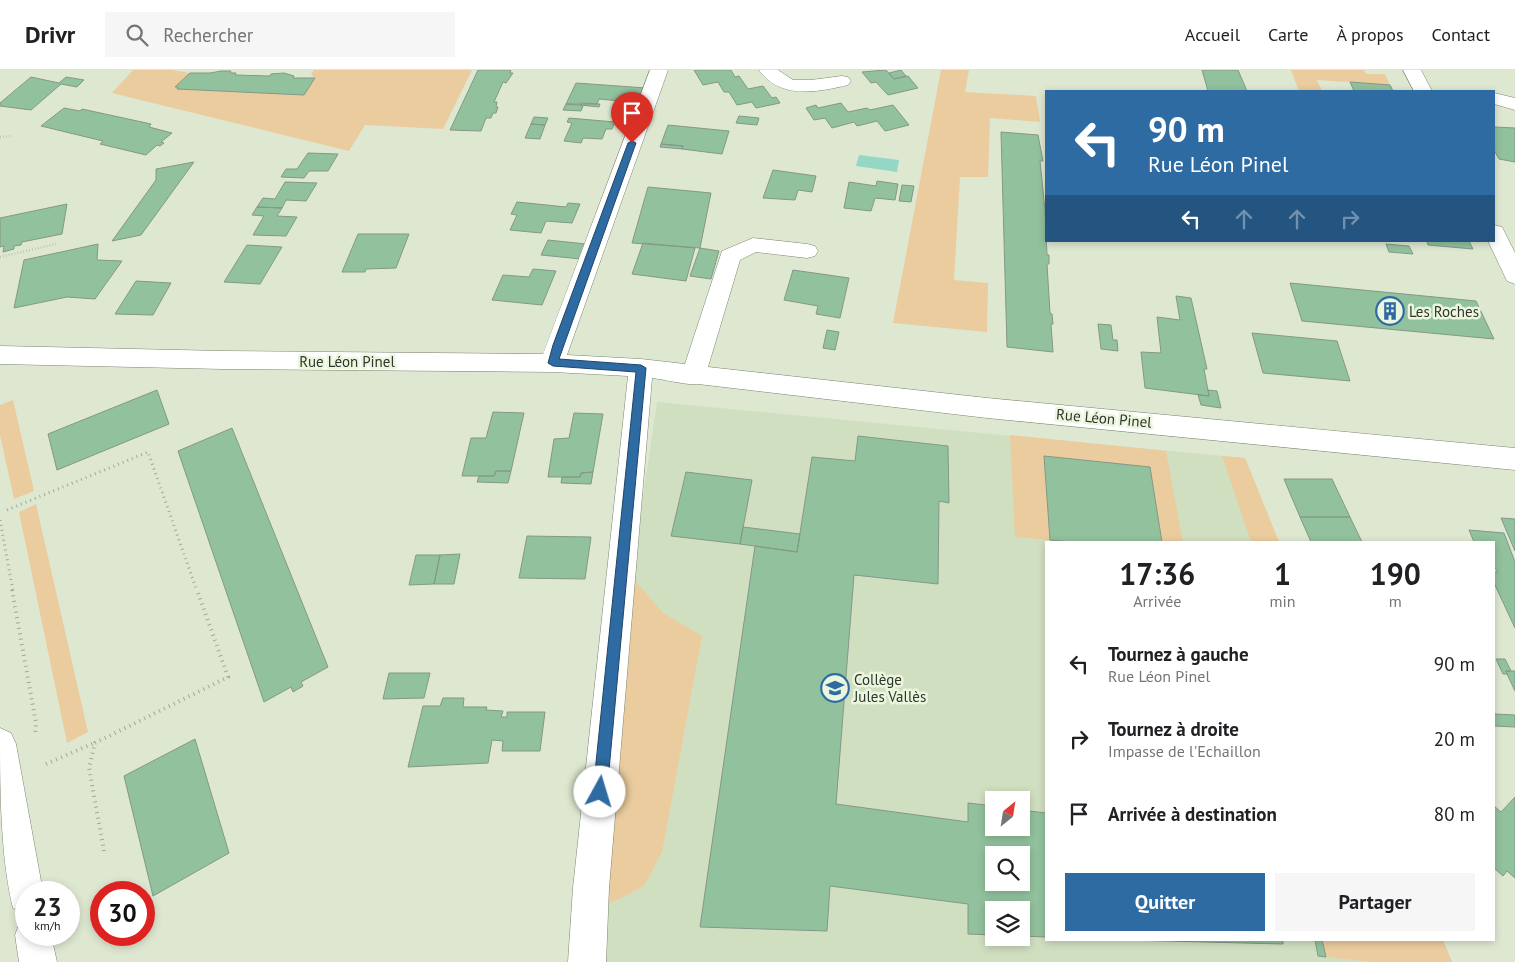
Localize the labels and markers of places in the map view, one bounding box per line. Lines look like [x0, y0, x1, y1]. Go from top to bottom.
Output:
pin [611, 92, 653, 143]
building icon: Les Roches [1375, 296, 1405, 326]
place label: Les Roches [1409, 302, 1479, 321]
place label: Collège Jules Vallès [853, 670, 926, 706]
school or university icon: Collège Jules Vallès [820, 673, 850, 703]

